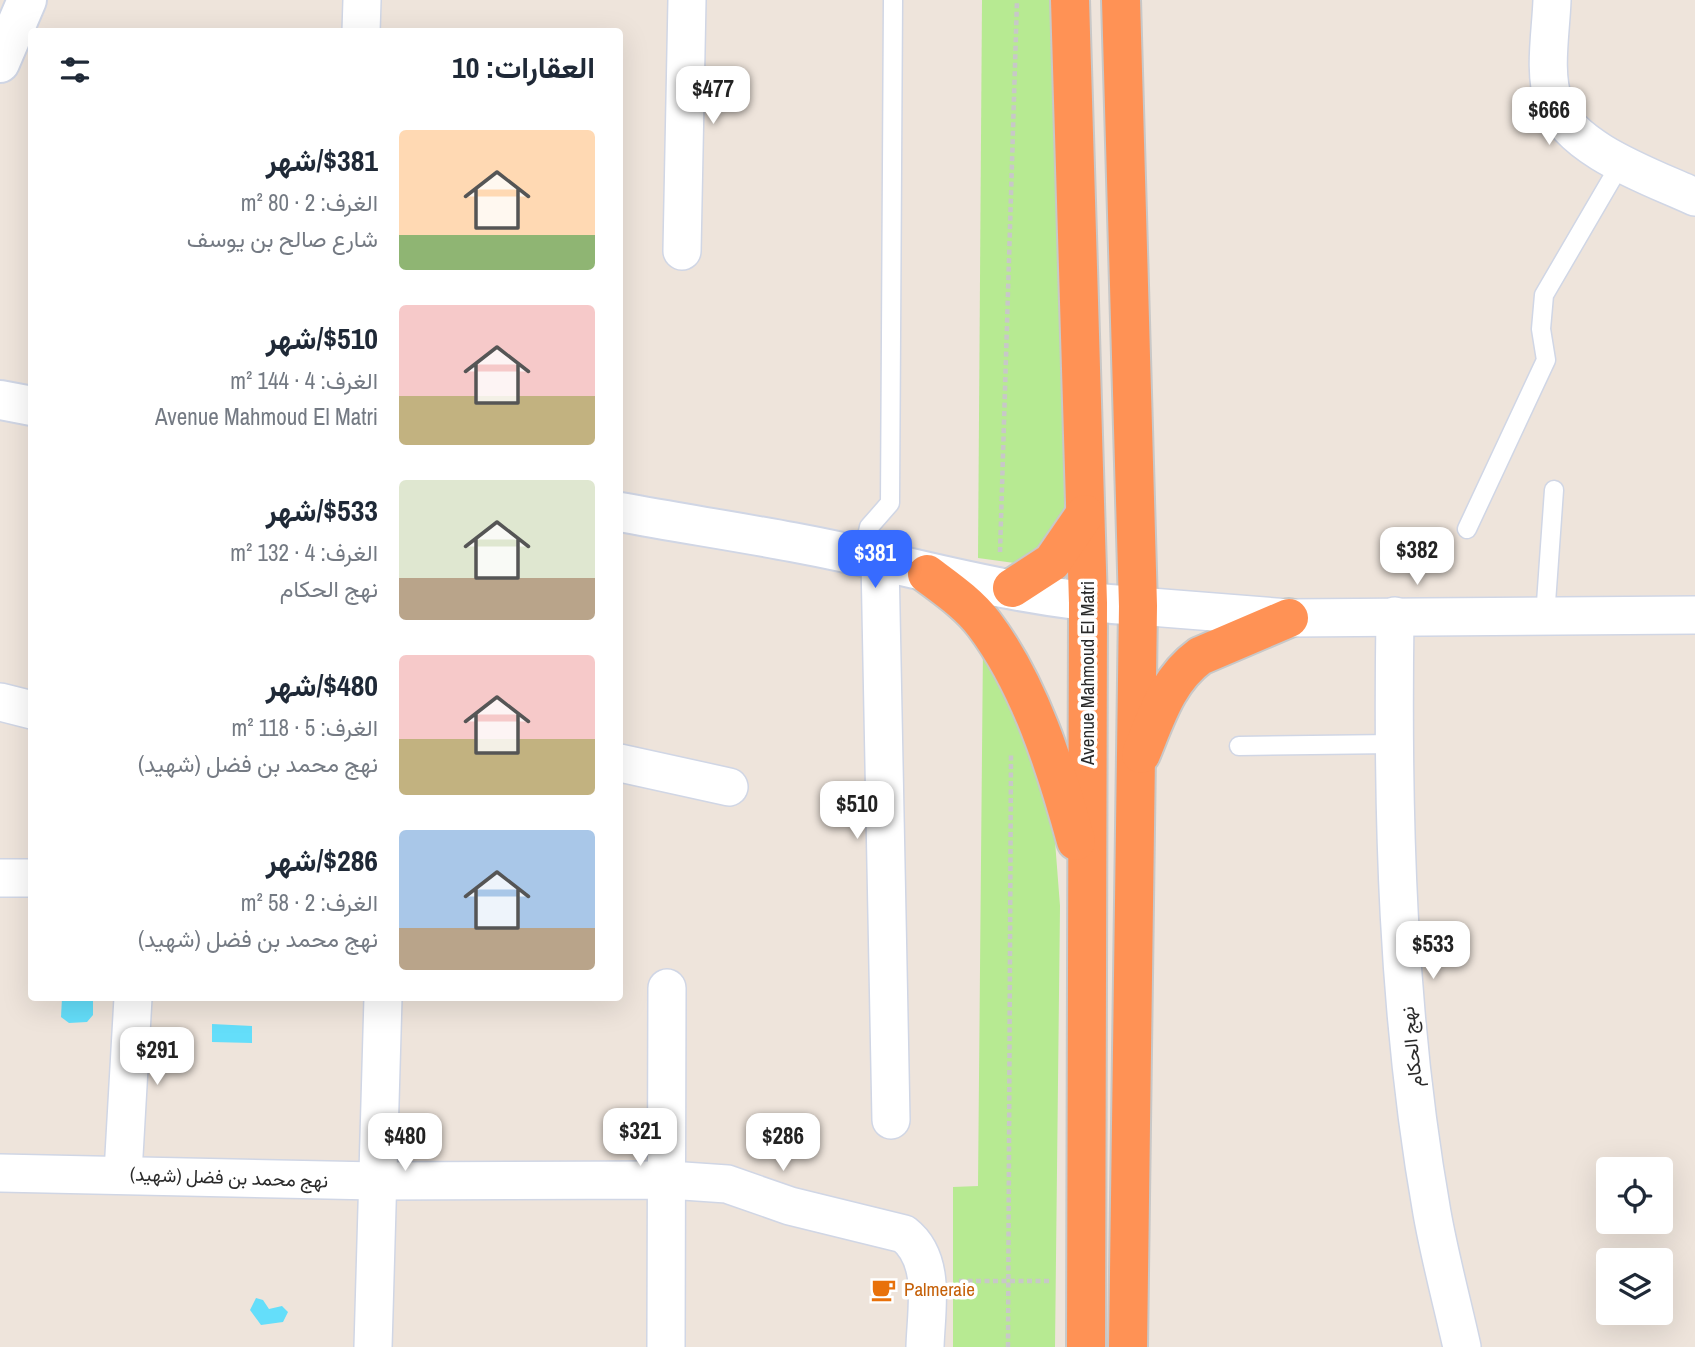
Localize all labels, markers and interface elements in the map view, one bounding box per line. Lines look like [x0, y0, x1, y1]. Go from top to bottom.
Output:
text: العقارات: 10 [452, 47, 595, 87]
icon: filters [56, 51, 94, 89]
pin: $477 [672, 66, 754, 126]
text: $477 [692, 73, 734, 104]
pin: $666 [1508, 88, 1590, 147]
text: $666 [1528, 94, 1570, 125]
text: $381/شهر [266, 140, 378, 180]
icon: home [455, 158, 539, 242]
text: الغرف: 2 · 80 m² [241, 187, 378, 218]
text: شارع صالح بن يوسف [187, 223, 378, 254]
text: $510/شهر [266, 318, 378, 358]
icon: home [455, 333, 539, 417]
text: الغرف: 4 · 144 m² [230, 365, 378, 396]
text: Avenue Mahmoud El Matri [155, 401, 378, 432]
text: $533/شهر [266, 490, 378, 530]
icon: home [455, 508, 539, 592]
pin: $382 [1376, 528, 1458, 587]
pin: $381 [834, 530, 916, 590]
text: $382 [1396, 534, 1438, 565]
text: الغرف: 4 · 132 m² [230, 537, 378, 568]
text: $381 [854, 537, 896, 568]
text: نهج الحكام [280, 573, 378, 604]
street label: Avenue Mahmoud El Matri [1074, 581, 1100, 766]
text: $480/شهر [266, 665, 378, 705]
icon: home [455, 683, 539, 767]
text: الغرف: 5 · 118 m² [232, 712, 378, 743]
text: نهج محمد بن فضل (شهيد) [138, 748, 378, 779]
pin: $510 [816, 782, 898, 841]
text: $510 [836, 788, 878, 819]
text: $286/شهر [266, 840, 378, 880]
icon: home [455, 858, 539, 942]
text: الغرف: 2 · 58 m² [241, 887, 378, 918]
pin: $533 [1392, 922, 1474, 981]
text: نهج محمد بن فضل (شهيد) [138, 923, 378, 954]
text: $533 [1412, 928, 1454, 959]
street label: نهج الحكام [1394, 1005, 1429, 1089]
pin: $291 [116, 1028, 198, 1087]
text: $291 [136, 1034, 178, 1065]
pin: $321 [599, 1108, 681, 1168]
pin: $480 [364, 1114, 446, 1173]
pin: $286 [742, 1114, 824, 1173]
text: $321 [619, 1115, 661, 1146]
text: $480 [384, 1120, 426, 1151]
text: $286 [762, 1120, 804, 1151]
map controls [1596, 1157, 1673, 1325]
button: locate [1596, 1157, 1673, 1234]
street label: نهج محمد بن فضل (شهيد) [129, 1161, 329, 1194]
button: layers [1596, 1248, 1673, 1325]
cafe icon: Palmeraie [870, 1275, 898, 1303]
place label: Palmeraie [904, 1276, 975, 1302]

